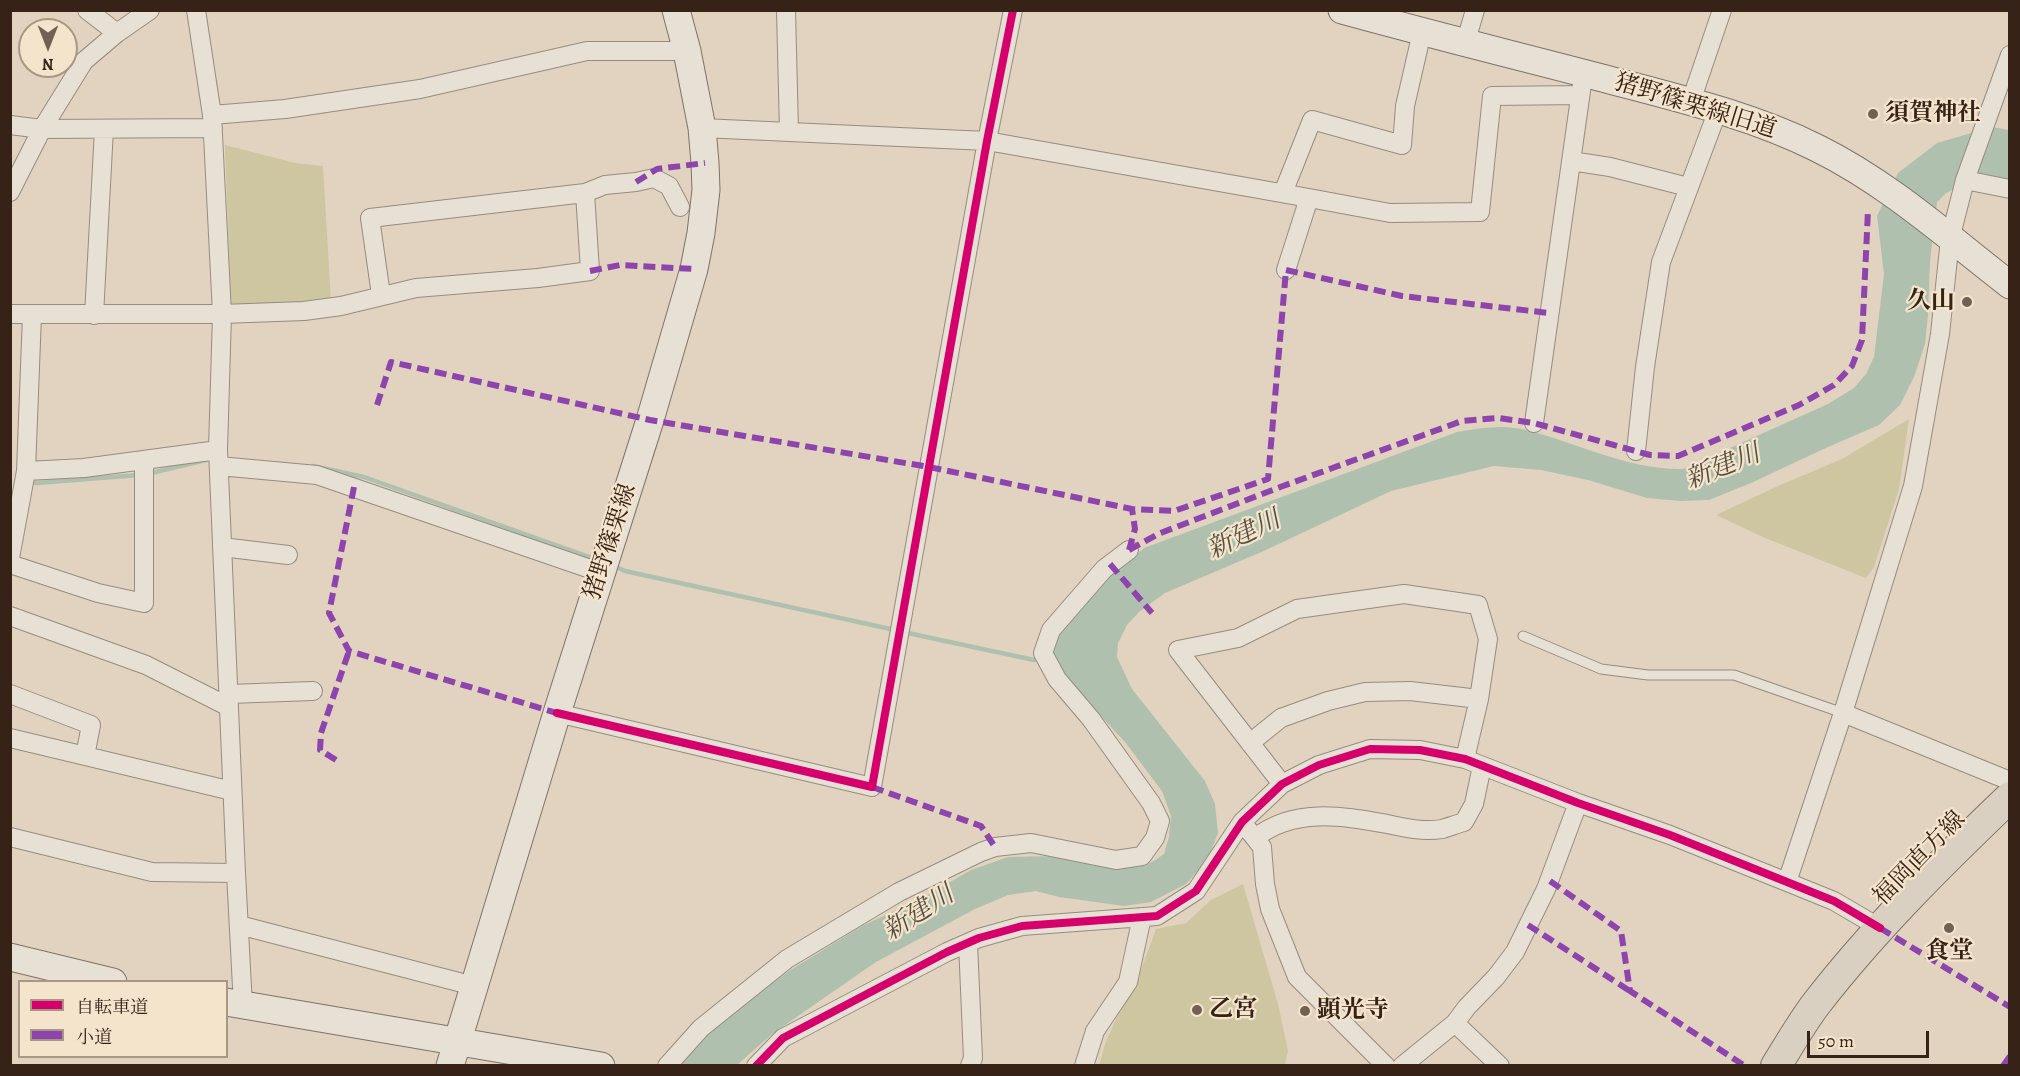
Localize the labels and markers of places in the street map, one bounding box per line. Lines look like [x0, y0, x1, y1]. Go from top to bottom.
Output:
place label: 須賀神社 [1885, 100, 1981, 128]
marker: 須賀神社 [1866, 107, 1880, 121]
place label: 久山 [1907, 288, 1955, 316]
marker: 久山 [1960, 295, 1974, 309]
marker: 食堂 [1942, 921, 1956, 935]
place label: 食堂 [1925, 938, 1973, 966]
place label: 乙宮 [1209, 996, 1257, 1024]
place label: 顕光寺 [1317, 997, 1389, 1025]
marker: 乙宮 [1190, 1003, 1204, 1017]
marker: 顕光寺 [1298, 1004, 1312, 1018]

